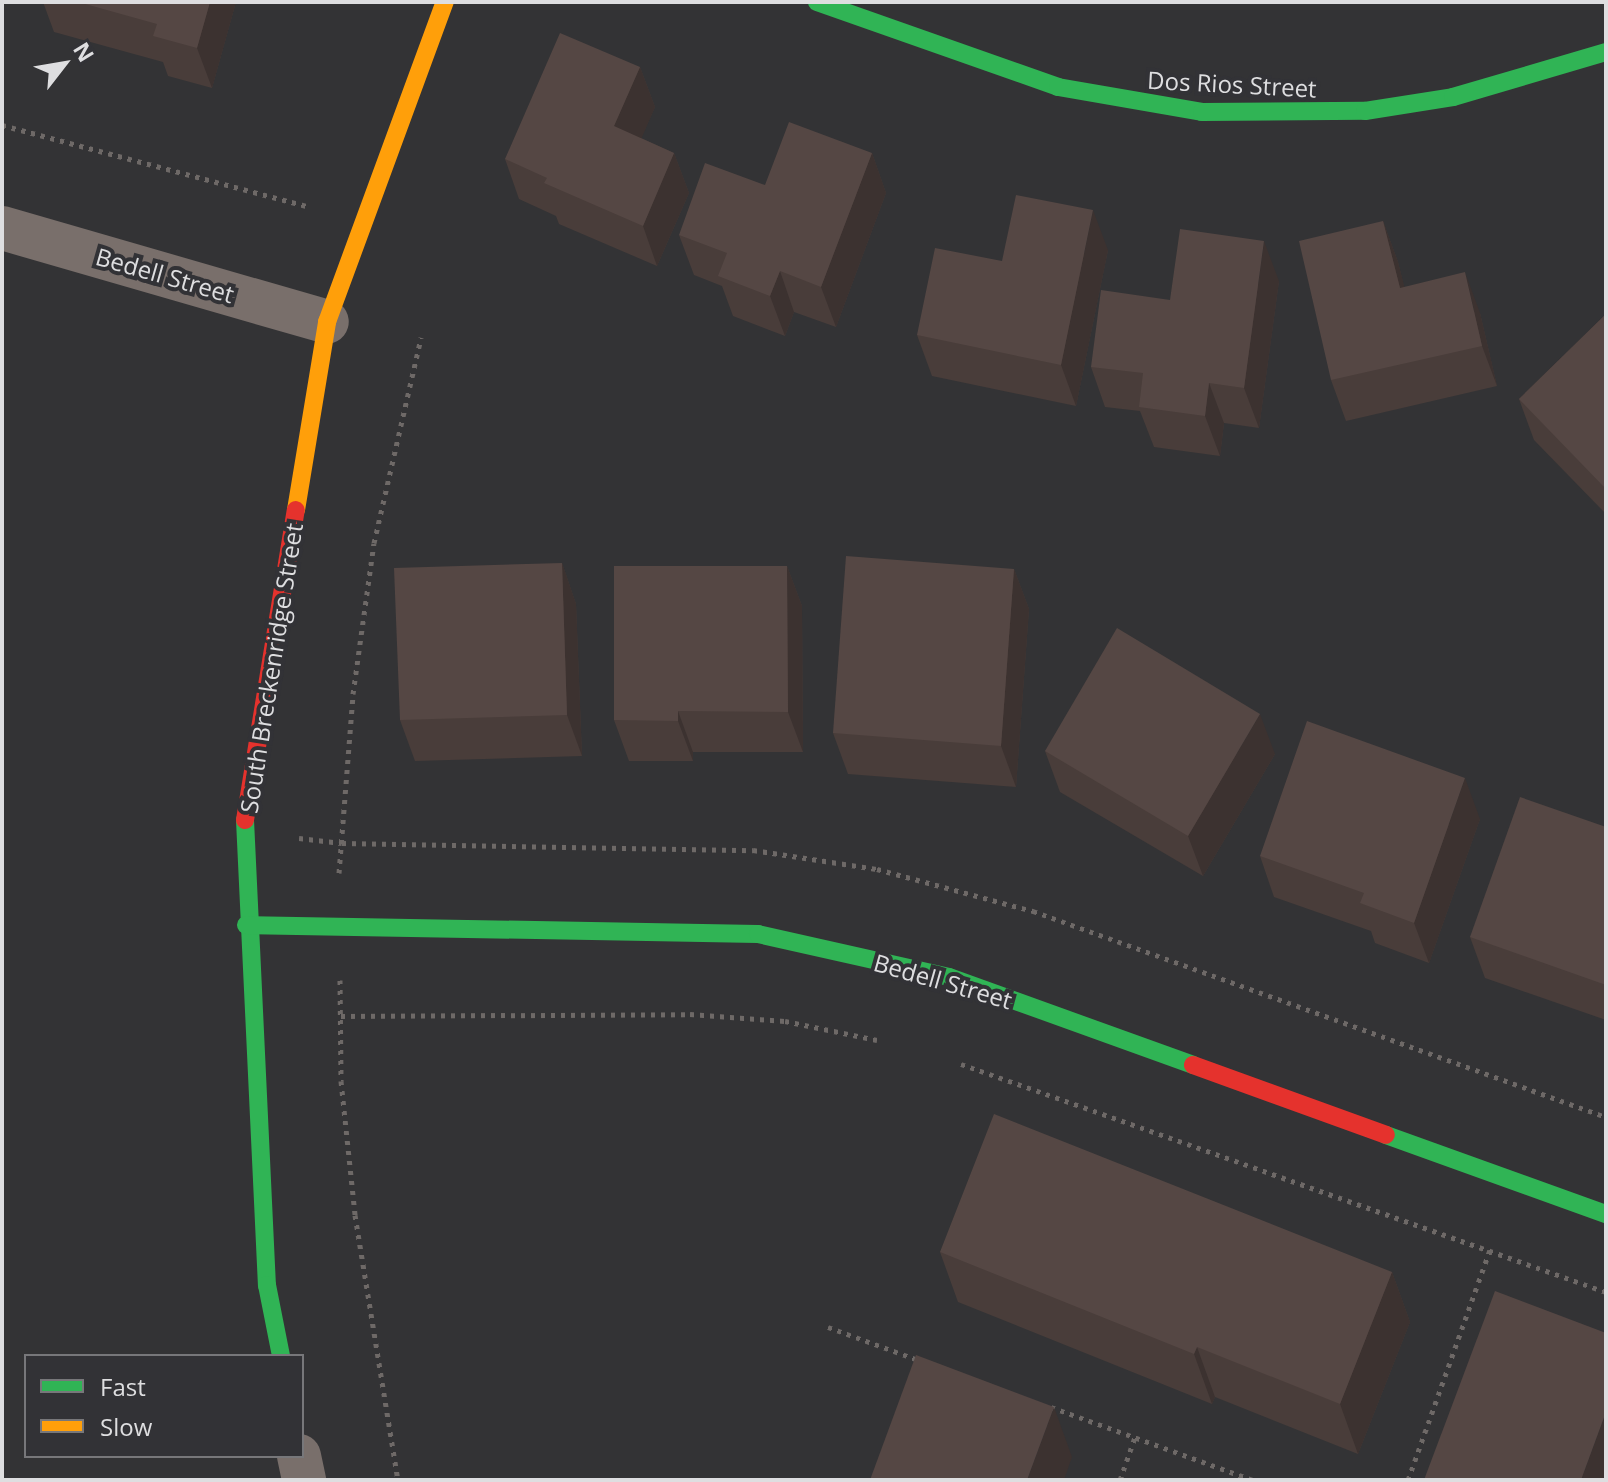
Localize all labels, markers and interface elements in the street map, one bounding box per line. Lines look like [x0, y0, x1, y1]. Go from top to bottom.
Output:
north arrow [24, 24, 104, 104]
text: N [67, 36, 102, 67]
street label: Dos Rios Street [1147, 65, 1317, 103]
street label: Bedell Street [93, 242, 237, 308]
street label: South Breckenridge Street [234, 521, 308, 815]
street label: Bedell Street [871, 948, 1015, 1014]
legend [24, 1354, 304, 1458]
text: Fast [100, 1370, 146, 1403]
text: Slow [100, 1410, 152, 1443]

